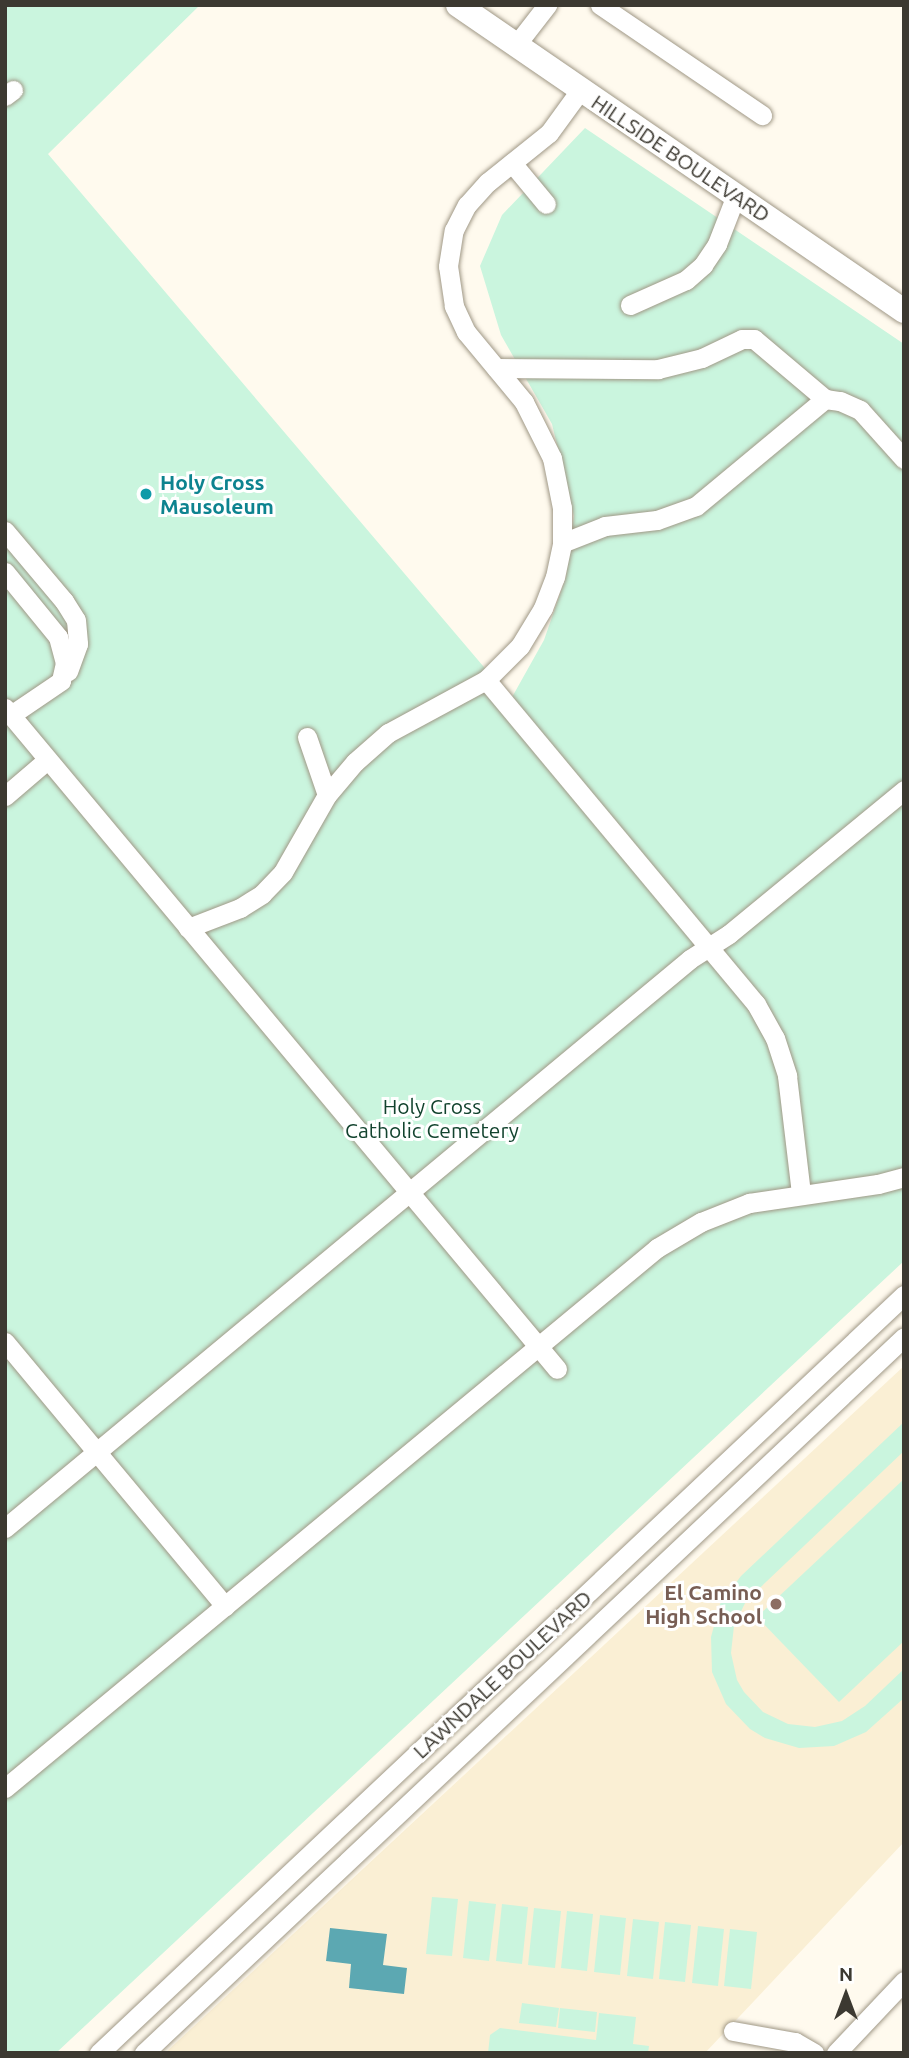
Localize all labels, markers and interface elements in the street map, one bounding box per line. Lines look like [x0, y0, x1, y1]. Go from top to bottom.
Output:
street label: HILLSIDE BOULEVARD [587, 89, 775, 227]
place label: Holy Cross Mausoleum [160, 469, 274, 519]
marker: Holy Cross Mausoleum [138, 486, 154, 502]
park label: Holy Cross Catholic Cemetery [345, 1093, 519, 1143]
place label: El Camino High School [645, 1579, 762, 1629]
street label: LAWNDALE BOULEVARD [407, 1585, 597, 1763]
marker: El Camino High School [768, 1596, 784, 1612]
north arrow [811, 1960, 881, 2030]
text: N [839, 1963, 853, 1985]

